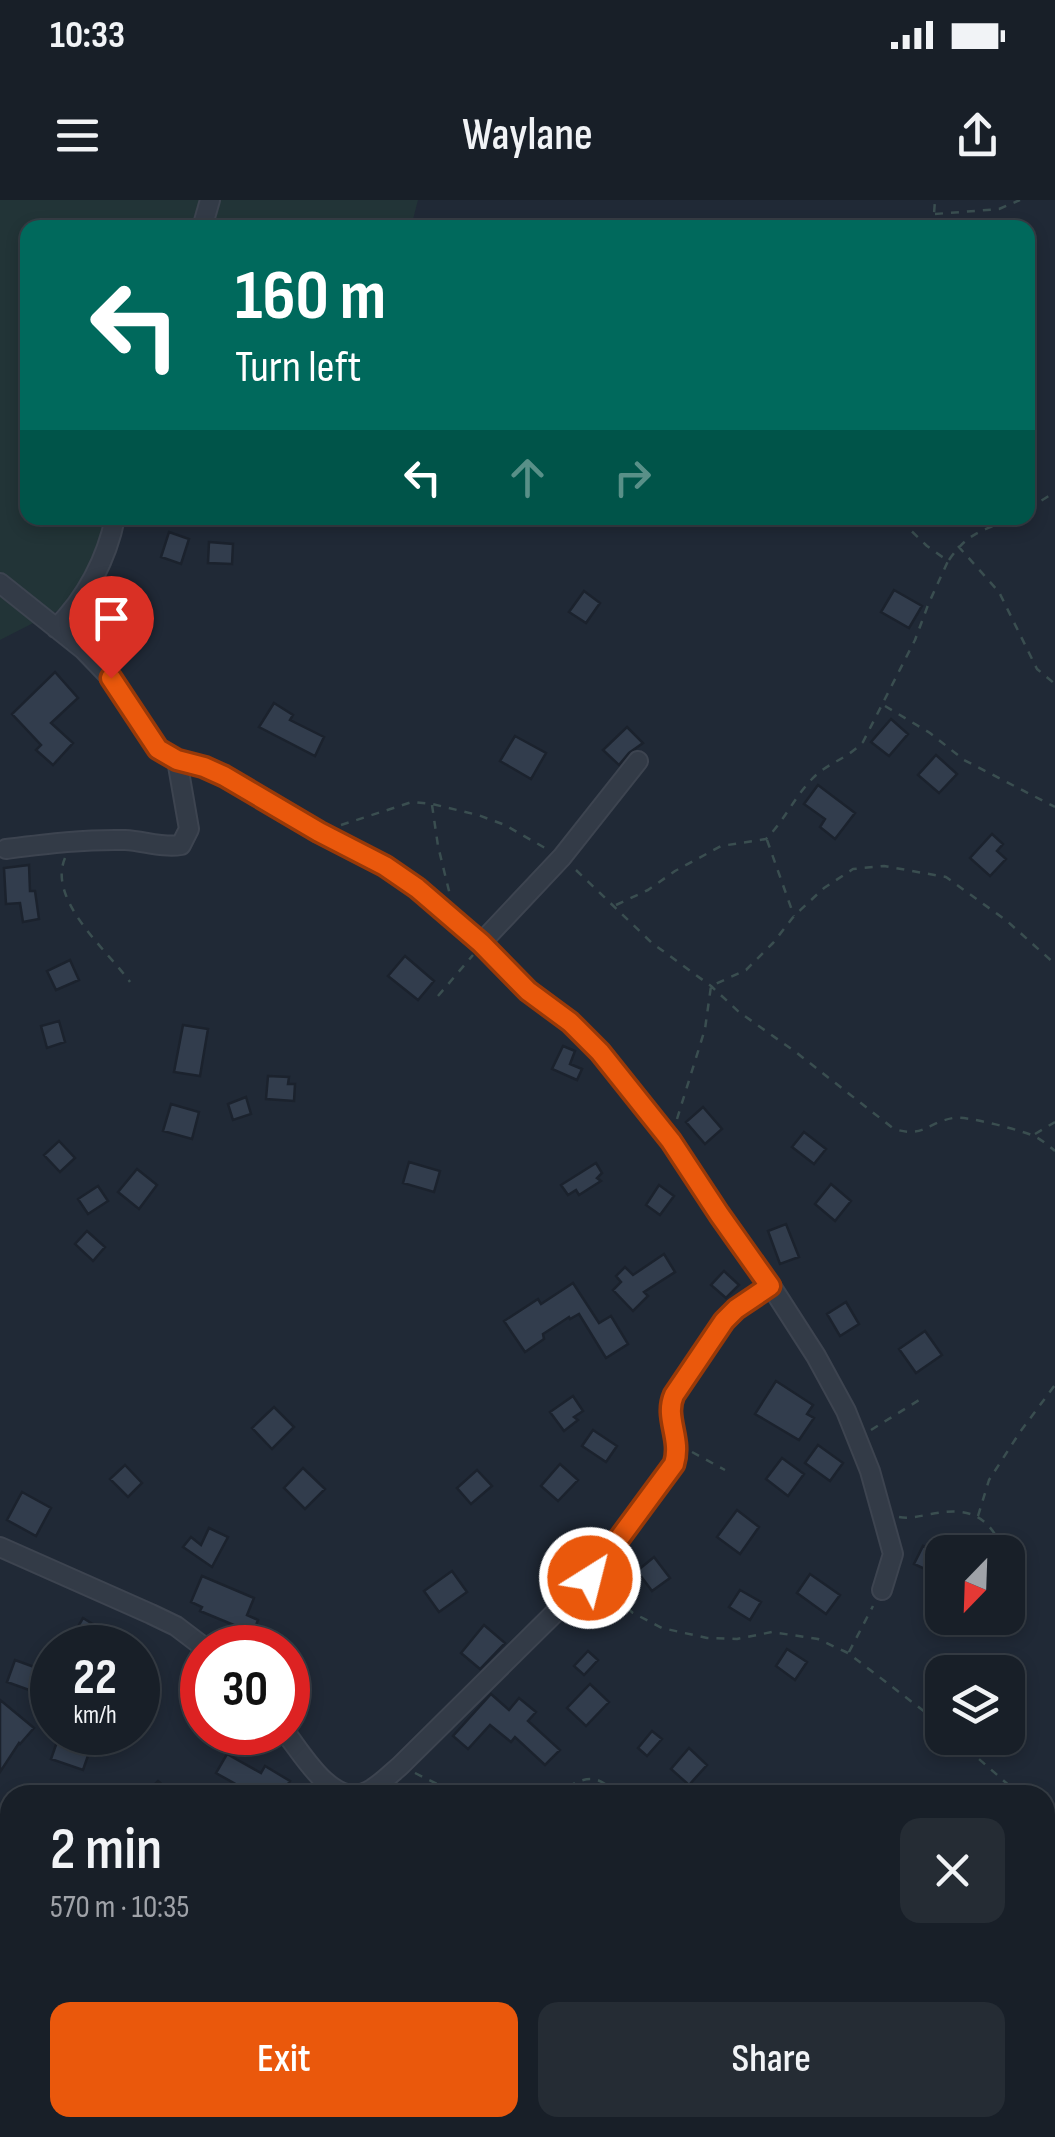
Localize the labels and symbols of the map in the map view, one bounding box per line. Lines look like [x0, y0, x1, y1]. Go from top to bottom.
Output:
pin [69, 576, 154, 679]
position arrow [538, 1526, 642, 1630]
north arrow [925, 1535, 1025, 1635]
speed limit sign: 30 [180, 1625, 310, 1755]

